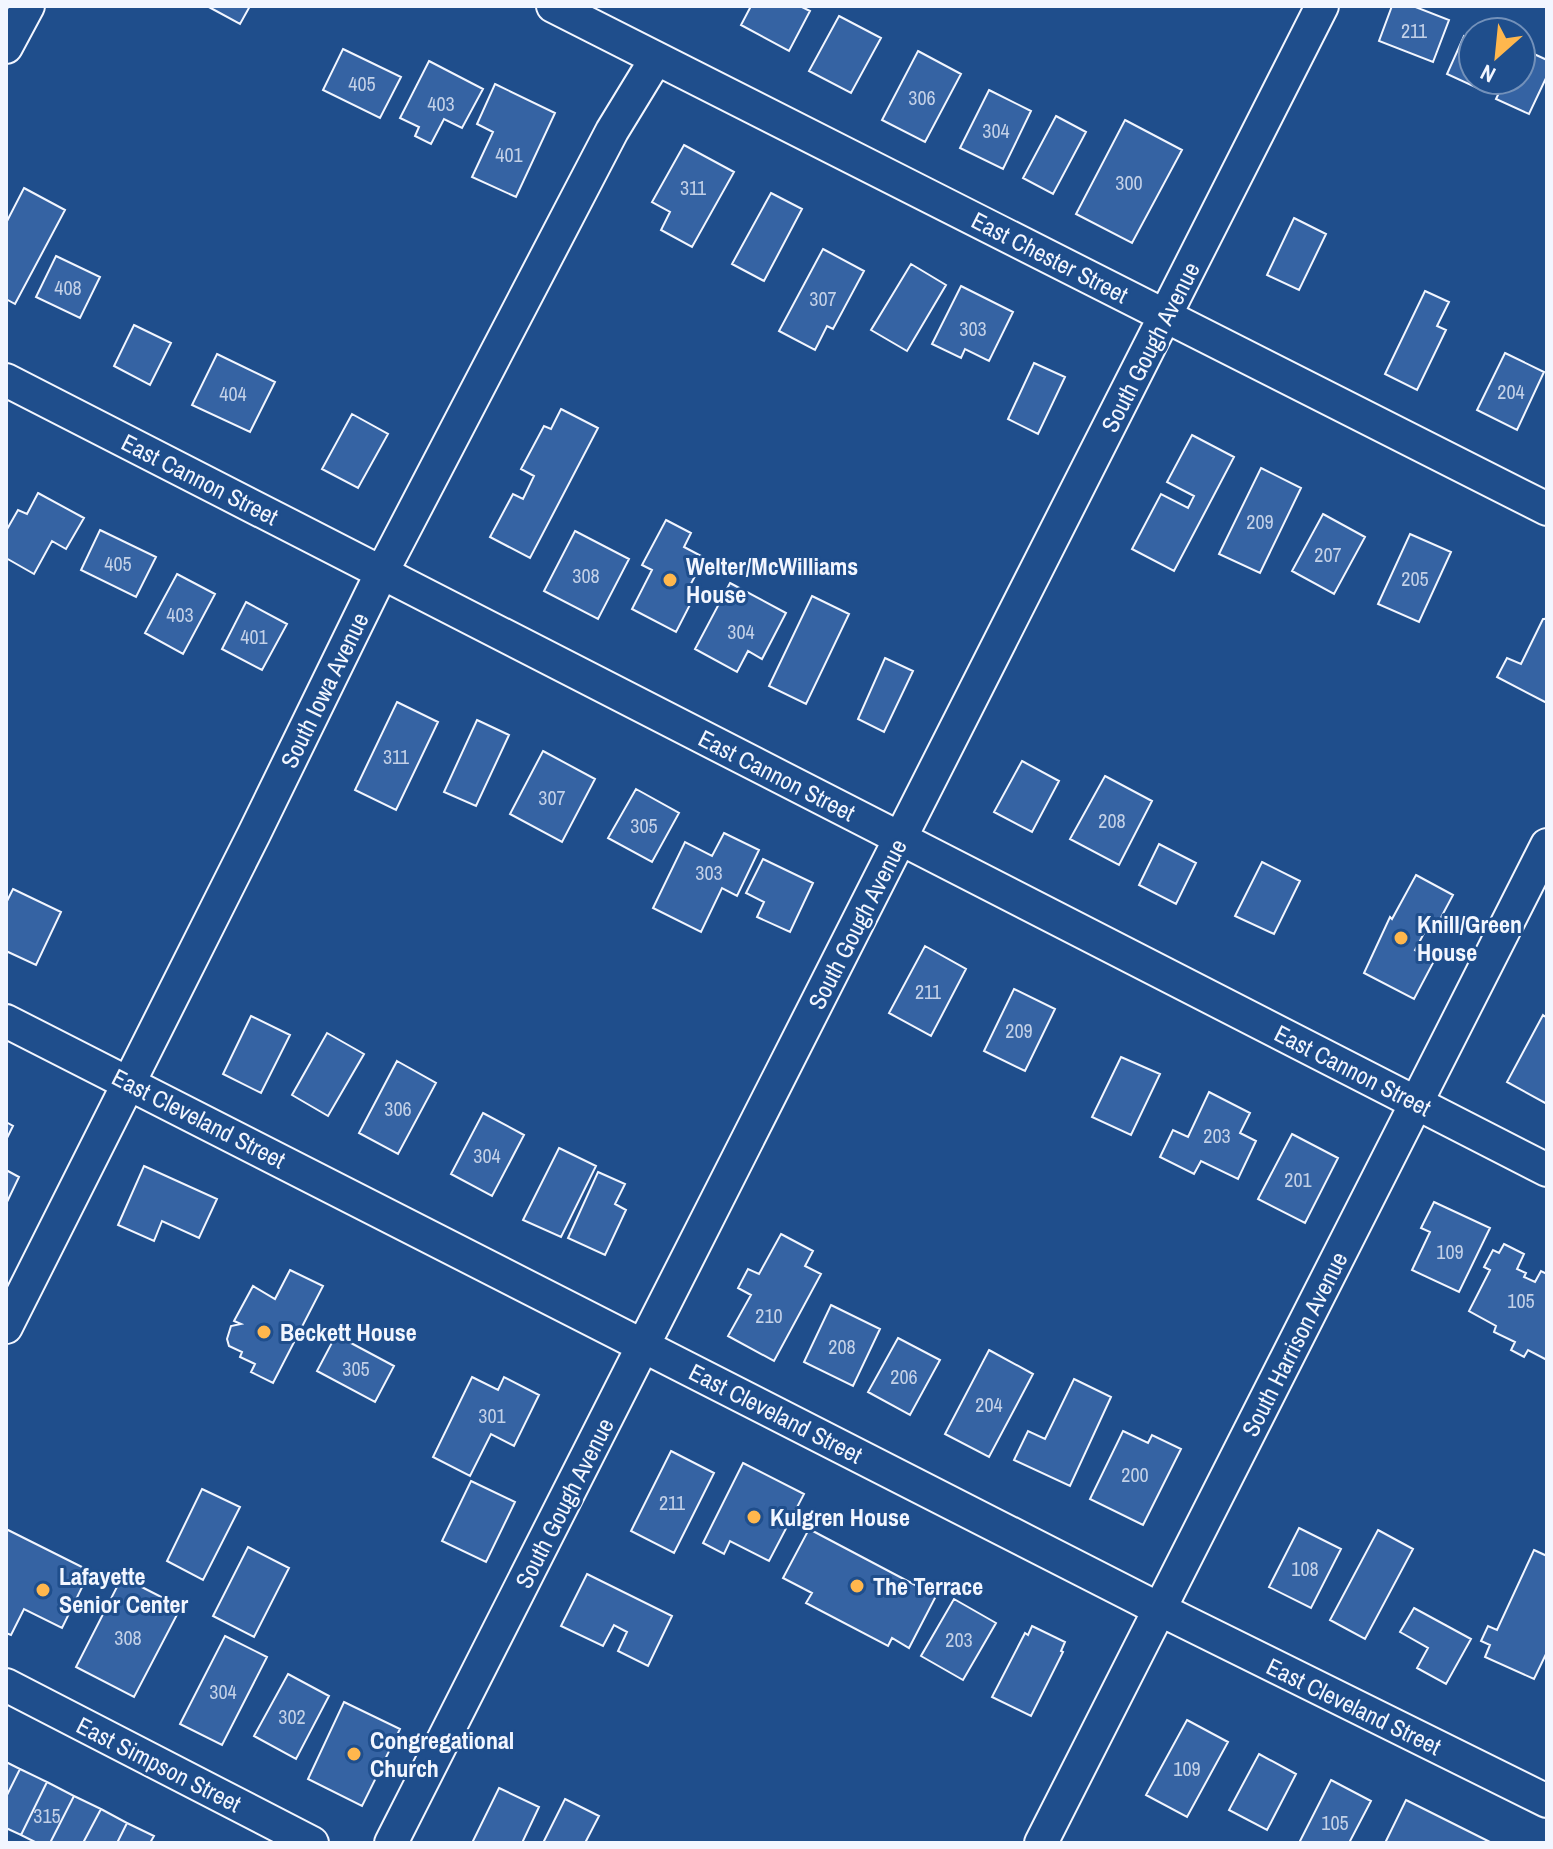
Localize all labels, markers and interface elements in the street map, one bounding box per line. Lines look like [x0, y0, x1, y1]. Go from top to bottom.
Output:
north arrow [1457, 16, 1537, 96]
house number: 211 [1401, 17, 1427, 44]
text: N [1475, 57, 1501, 90]
house number: 405 [348, 70, 376, 97]
house number: 306 [908, 84, 936, 111]
house number: 403 [427, 90, 455, 117]
house number: 304 [982, 117, 1010, 144]
house number: 401 [495, 141, 523, 168]
house number: 300 [1115, 169, 1143, 196]
house number: 311 [680, 174, 706, 201]
street label: East Chester Street [966, 204, 1134, 310]
street label: South Gough Avenue [1093, 257, 1207, 437]
house number: 408 [54, 274, 82, 301]
house number: 307 [809, 285, 837, 312]
house number: 303 [959, 315, 987, 342]
house number: 204 [1497, 378, 1525, 405]
house number: 404 [219, 380, 247, 407]
street label: East Cannon Street [116, 426, 284, 532]
house number: 209 [1246, 508, 1274, 535]
house number: 207 [1314, 541, 1342, 568]
house number: 405 [104, 550, 132, 577]
place label: Welter/McWilliams House [686, 550, 858, 610]
house number: 308 [572, 562, 600, 589]
house number: 205 [1401, 565, 1429, 592]
marker: Welter/McWilliams House [661, 571, 679, 589]
house number: 403 [166, 601, 194, 628]
street label: South Iowa Avenue [273, 607, 375, 773]
house number: 304 [727, 618, 755, 645]
house number: 401 [240, 623, 268, 650]
street label: East Cannon Street [693, 722, 861, 828]
house number: 311 [383, 743, 409, 770]
house number: 307 [538, 784, 566, 811]
house number: 208 [1098, 807, 1126, 834]
house number: 305 [630, 812, 658, 839]
street label: South Gough Avenue [800, 834, 914, 1014]
house number: 303 [695, 859, 723, 886]
place label: Knill/Green House [1417, 908, 1522, 968]
marker: Knill/Green House [1392, 929, 1410, 947]
house number: 211 [915, 978, 941, 1005]
house number: 209 [1005, 1017, 1033, 1044]
street label: East Cannon Street [1269, 1017, 1437, 1123]
street label: East Cleveland Street [107, 1061, 292, 1176]
house number: 306 [384, 1095, 412, 1122]
house number: 203 [1203, 1122, 1231, 1149]
house number: 304 [473, 1142, 501, 1169]
house number: 201 [1284, 1166, 1312, 1193]
house number: 109 [1436, 1238, 1464, 1265]
street label: South Harrison Avenue [1234, 1246, 1354, 1442]
house number: 105 [1507, 1287, 1535, 1314]
house number: 210 [755, 1302, 783, 1329]
place label: Beckett House [280, 1316, 417, 1348]
marker: Beckett House [255, 1323, 273, 1341]
house number: 208 [828, 1333, 856, 1360]
house number: 305 [342, 1355, 370, 1382]
street label: East Cleveland Street [684, 1356, 869, 1471]
house number: 206 [890, 1363, 918, 1390]
house number: 204 [975, 1391, 1003, 1418]
house number: 301 [478, 1402, 506, 1429]
street label: South Gough Avenue [507, 1413, 621, 1593]
house number: 200 [1121, 1461, 1149, 1488]
house number: 211 [659, 1489, 685, 1516]
place label: Kulgren House [770, 1501, 910, 1533]
marker: Kulgren House [745, 1508, 763, 1526]
house number: 108 [1291, 1555, 1319, 1582]
place label: Lafayette Senior Center [59, 1560, 188, 1620]
place label: The Terrace [873, 1570, 983, 1602]
marker: The Terrace [848, 1577, 866, 1595]
marker: Lafayette Senior Center [34, 1581, 52, 1599]
house number: 308 [114, 1624, 142, 1651]
house number: 203 [945, 1626, 973, 1653]
street label: East Cleveland Street [1261, 1650, 1447, 1762]
house number: 304 [209, 1678, 237, 1705]
house number: 302 [278, 1703, 306, 1730]
street label: East Simpson Street [71, 1709, 247, 1819]
place label: Congregational Church [370, 1724, 514, 1784]
marker: Congregational Church [345, 1745, 363, 1763]
house number: 109 [1173, 1755, 1201, 1782]
house number: 315 [33, 1802, 61, 1829]
house number: 105 [1321, 1809, 1349, 1836]

